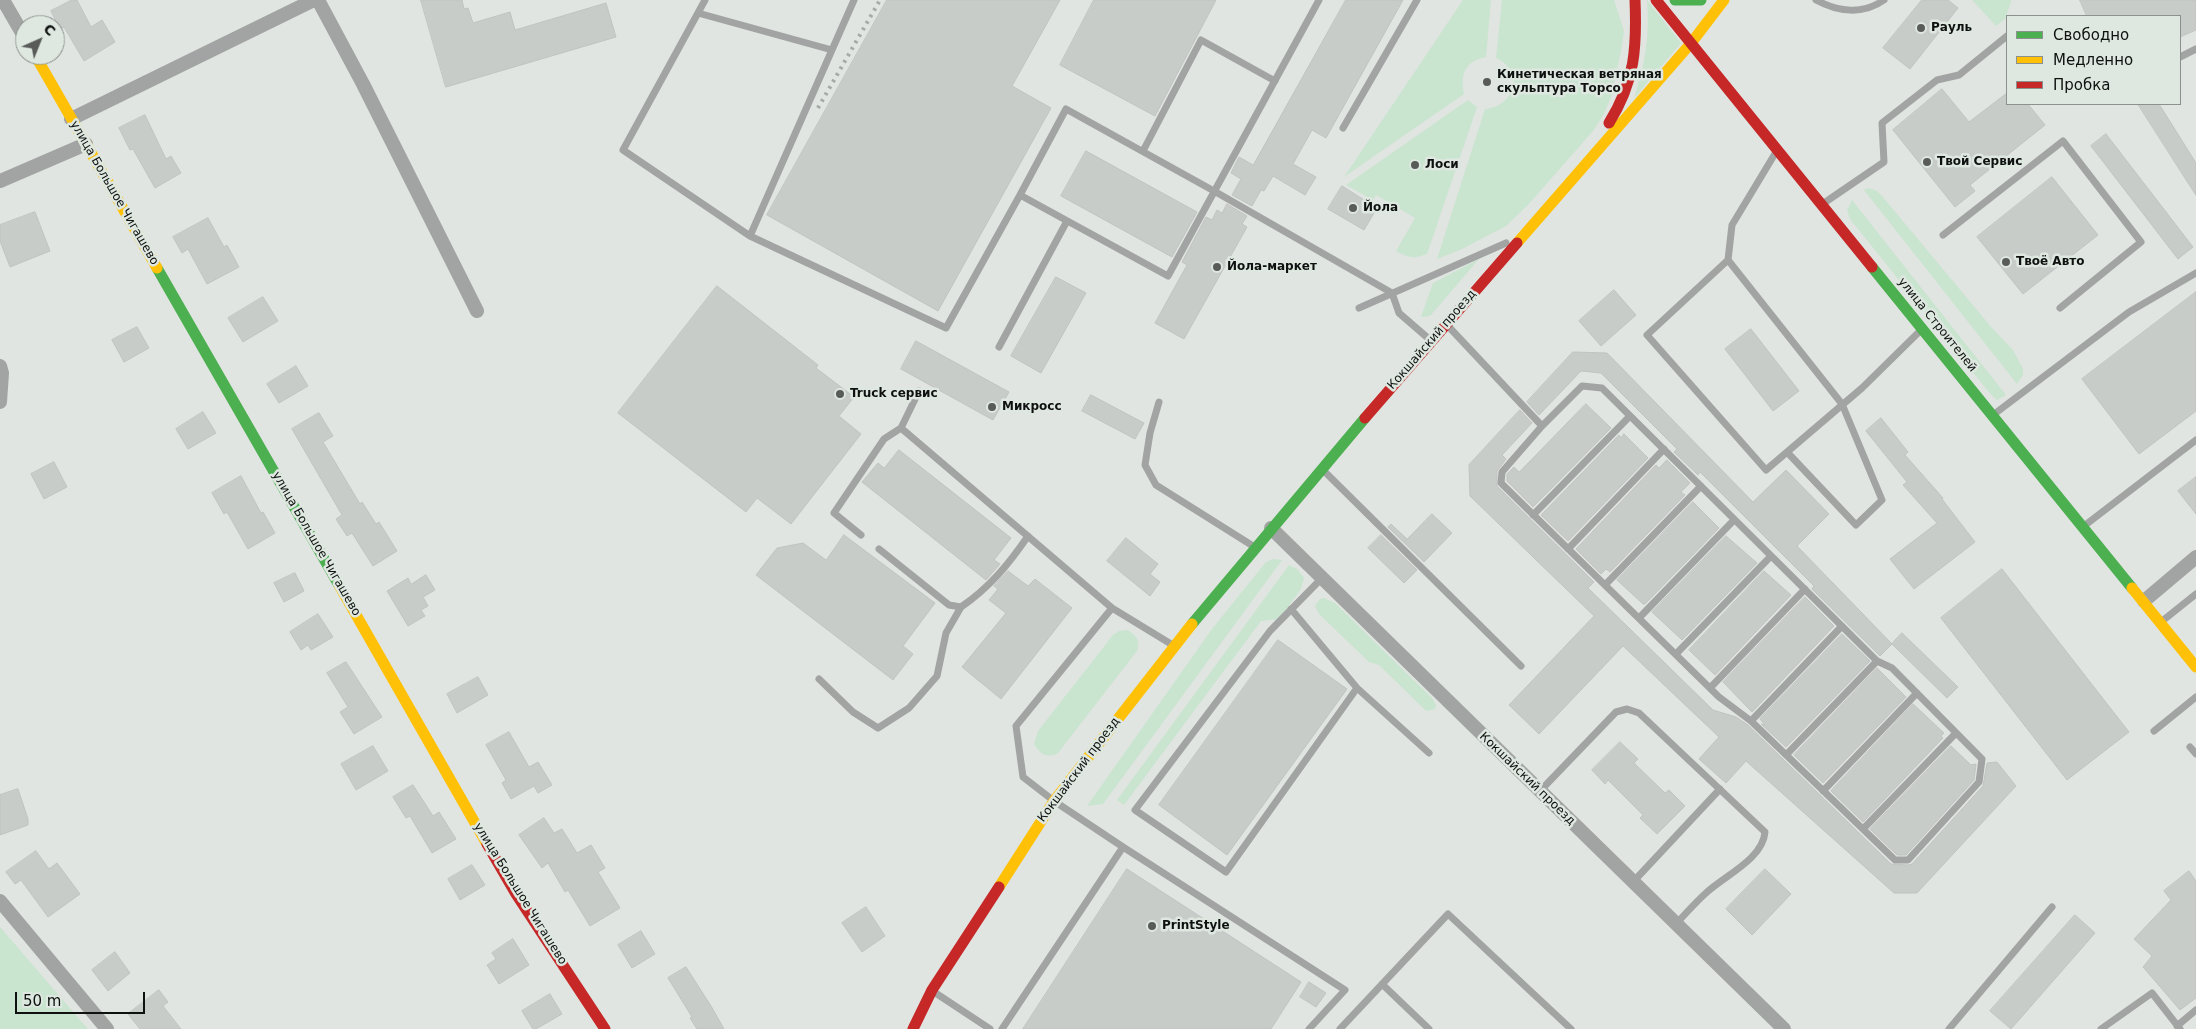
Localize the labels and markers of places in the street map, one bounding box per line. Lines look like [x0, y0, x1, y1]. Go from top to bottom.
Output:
place label: Рауль [1931, 21, 1972, 35]
marker: Рауль [1915, 22, 1927, 34]
place label: Кинетическая ветряная скульптура Торсо [1497, 68, 1662, 96]
marker: Кинетическая ветряная скульптура Торсо [1481, 76, 1493, 88]
place label: Твой Сервис [1937, 155, 2022, 169]
marker: Твой Сервис [1921, 156, 1933, 168]
place label: Лоси [1425, 158, 1459, 172]
marker: Лоси [1409, 159, 1421, 171]
place label: Йола [1363, 201, 1398, 215]
marker: Йола [1347, 202, 1359, 214]
place label: Твоё Авто [2016, 255, 2084, 269]
marker: Твоё Авто [2000, 256, 2012, 268]
place label: Йола-маркет [1227, 260, 1317, 274]
marker: Йола-маркет [1211, 261, 1223, 273]
place label: Truck сервис [850, 387, 938, 401]
marker: Truck сервис [834, 388, 846, 400]
place label: Микросс [1002, 400, 1062, 414]
marker: Микросс [986, 401, 998, 413]
place label: PrintStyle [1162, 919, 1230, 933]
marker: PrintStyle [1146, 920, 1158, 932]

